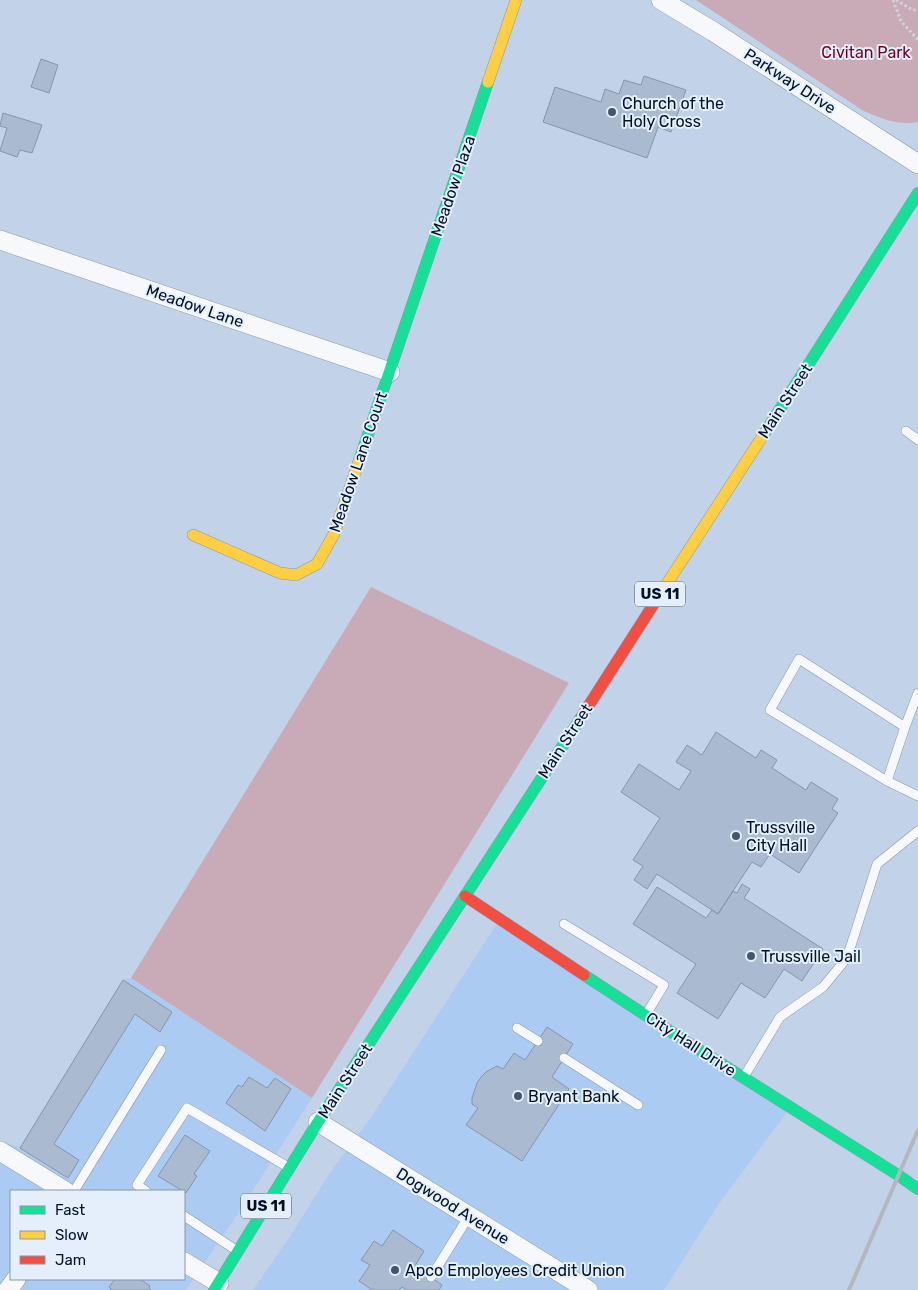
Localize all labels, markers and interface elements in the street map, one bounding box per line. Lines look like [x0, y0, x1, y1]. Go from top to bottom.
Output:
park label: Civitan Park [821, 43, 911, 62]
street label: Parkway Drive [741, 44, 839, 118]
place label: Church of the Holy Cross [622, 94, 724, 131]
marker: Church of the Holy Cross [606, 106, 618, 118]
street label: Meadow Plaza [427, 133, 479, 239]
street label: Meadow Lane [144, 280, 246, 332]
street label: Main Street [754, 360, 816, 442]
street label: Meadow Lane Court [325, 389, 391, 535]
road number: US 11 [635, 582, 685, 606]
street label: Main Street [534, 700, 596, 782]
place label: Trussville City Hall [746, 818, 815, 855]
marker: Trussville City Hall [730, 830, 742, 842]
place label: Trussville Jail [761, 947, 861, 966]
marker: Trussville Jail [745, 950, 757, 962]
street label: City Hall Drive [642, 1008, 740, 1080]
street label: Main Street [314, 1040, 376, 1122]
place label: Bryant Bank [528, 1087, 620, 1106]
marker: Bryant Bank [512, 1090, 524, 1102]
street label: Dogwood Avenue [393, 1164, 513, 1248]
legend [10, 1190, 185, 1280]
road number: US 11 [241, 1194, 291, 1218]
text: Fast [55, 1201, 85, 1219]
text: Slow [55, 1226, 88, 1244]
text: Jam [55, 1251, 86, 1269]
place label: Apco Employees Credit Union [405, 1261, 625, 1280]
marker: Apco Employees Credit Union [389, 1264, 401, 1276]

